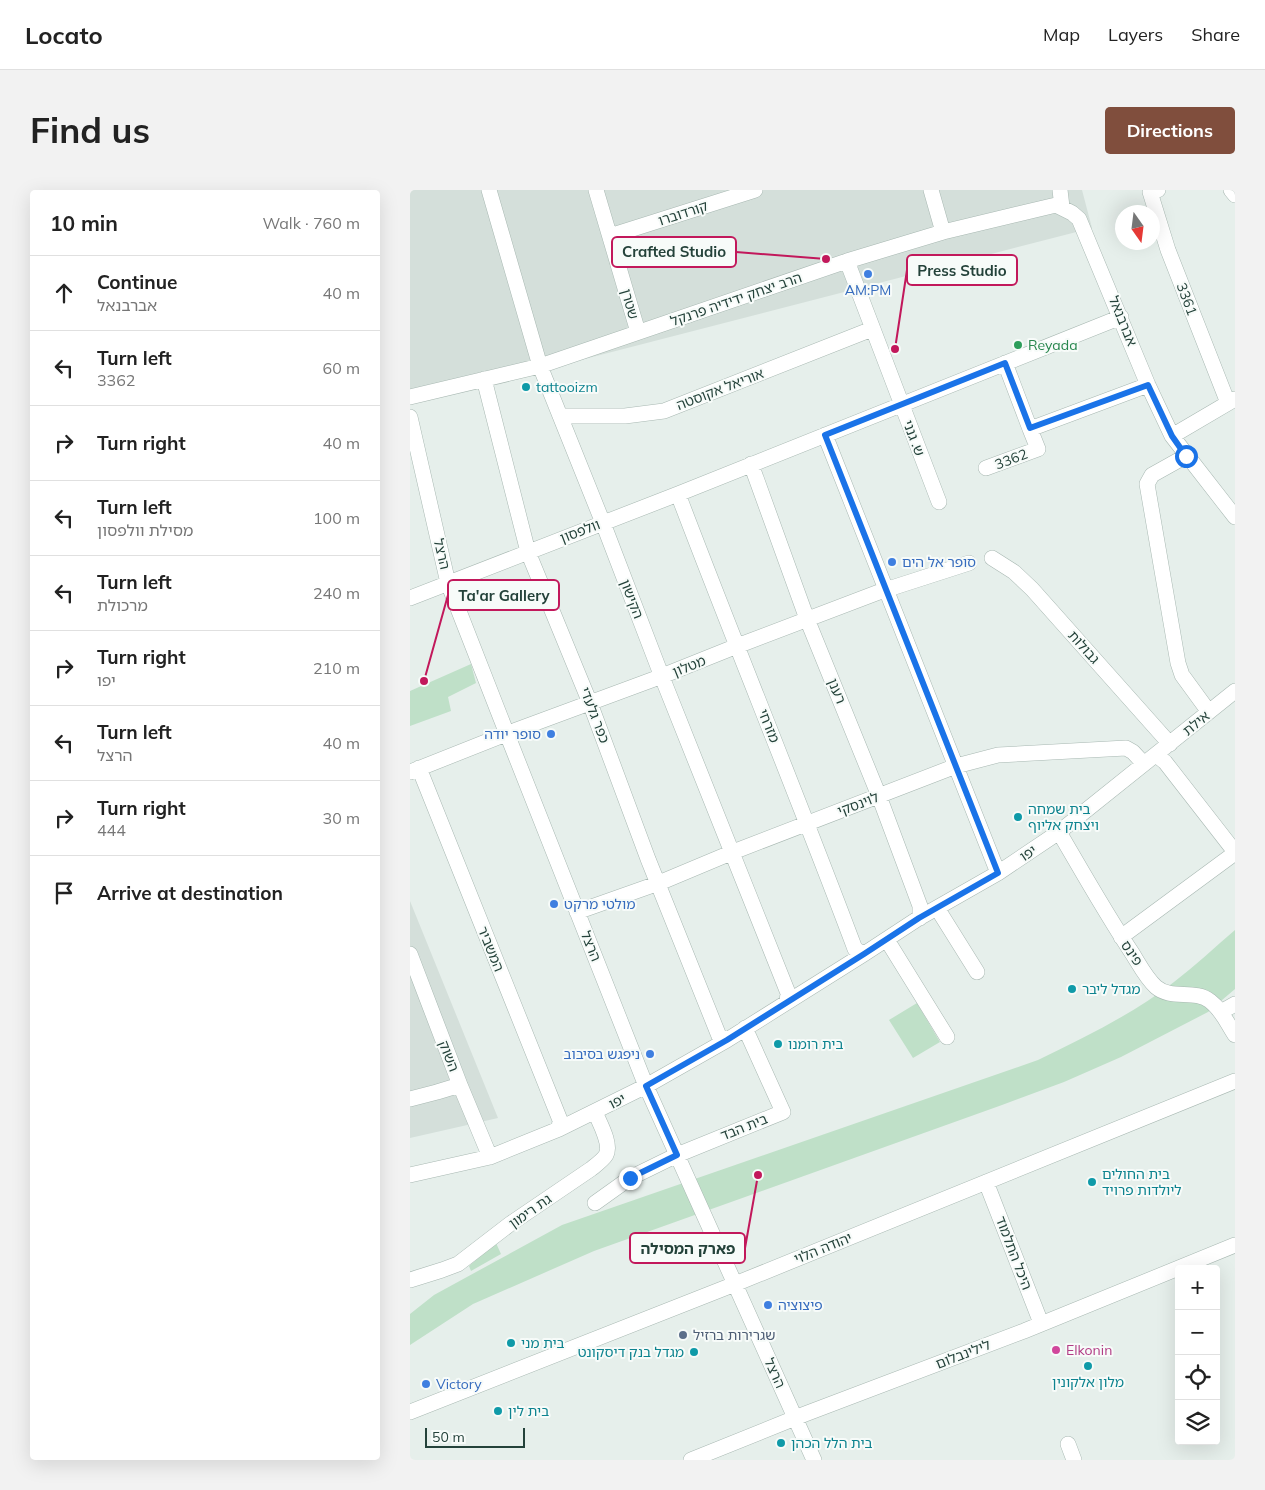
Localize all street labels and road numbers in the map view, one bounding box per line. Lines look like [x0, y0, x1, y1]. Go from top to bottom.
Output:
street label: קורדוברו [656, 196, 710, 229]
street label: הרב יצחק ידידיה פרנקל [668, 268, 804, 330]
street label: 3361 [1173, 280, 1201, 318]
street label: שטרן [617, 287, 643, 321]
street label: אברבנאל [1105, 293, 1141, 349]
street label: אוריאל אקוסטה [674, 364, 766, 414]
street label: ש. גנני [899, 418, 929, 458]
street label: 3362 [992, 445, 1030, 473]
street label: וולפסון [557, 515, 603, 547]
street label: הרצל [430, 537, 454, 571]
street label: הקישון [616, 577, 648, 621]
street label: גבולות [1064, 627, 1104, 667]
street label: מטלון [670, 651, 708, 681]
street label: רענן [824, 676, 850, 706]
street label: כפר גלעדי [576, 684, 614, 746]
street label: מזרחי [754, 707, 784, 745]
street label: אילת [1179, 707, 1213, 739]
street label: לוינסקי [835, 788, 881, 820]
street label: יפו [1016, 841, 1040, 865]
street label: המשביר [474, 924, 508, 974]
street label: הרצל [577, 928, 605, 964]
street label: פינס [1117, 937, 1147, 969]
street label: השוק [435, 1038, 463, 1074]
street label: יפו [606, 1089, 628, 1113]
street label: בית הבד [718, 1109, 770, 1145]
street label: גת רימון [505, 1190, 555, 1232]
street label: היכל התלמוד [992, 1214, 1036, 1292]
street label: יהודה הלוי [791, 1228, 855, 1268]
street label: לילינבלום [933, 1335, 993, 1373]
street label: הרצל [760, 1355, 790, 1391]

